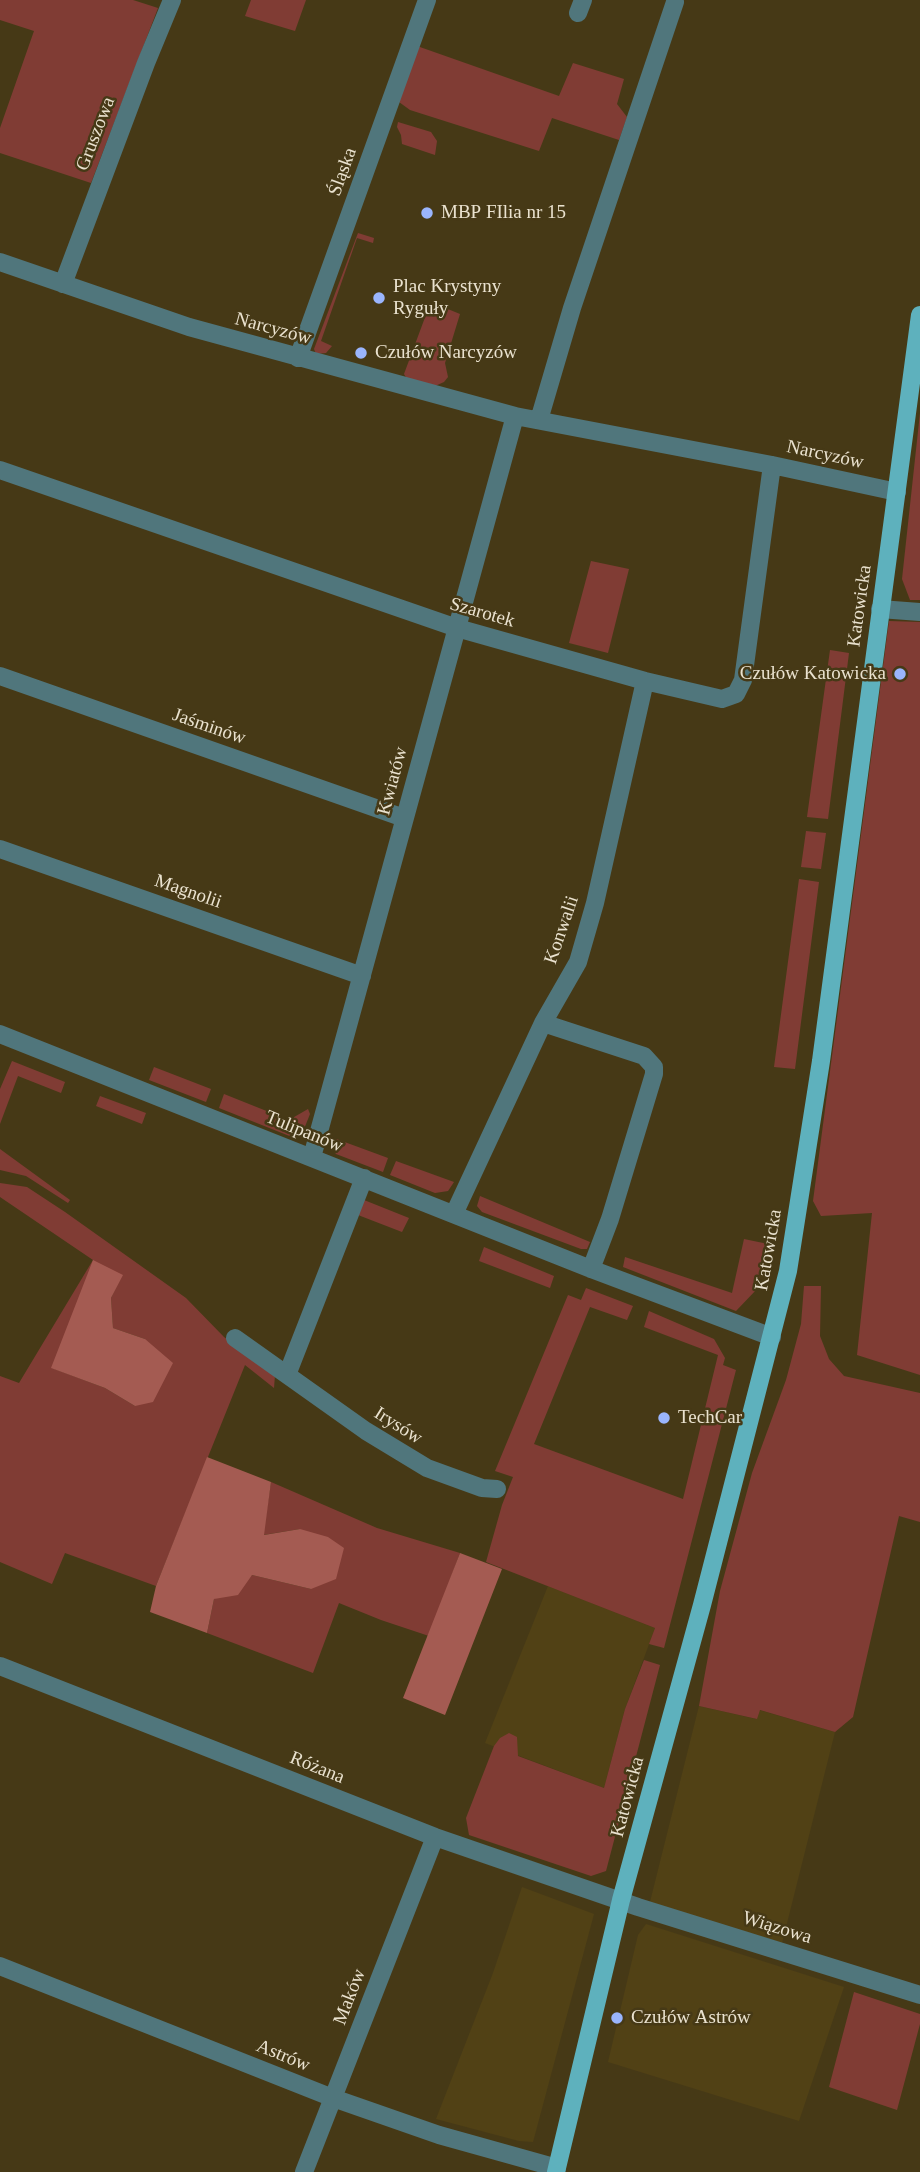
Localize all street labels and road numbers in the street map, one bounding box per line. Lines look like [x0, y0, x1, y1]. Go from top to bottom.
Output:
street label: Gruszowa [72, 94, 120, 174]
street label: Śląska [324, 145, 362, 199]
street label: Narcyzów [232, 308, 314, 350]
street label: Narcyzów [784, 436, 866, 474]
street label: Katowicka [843, 564, 877, 648]
street label: Szarotek [447, 593, 517, 633]
street label: Jaśminów [169, 704, 249, 750]
street label: Kwiatów [373, 744, 413, 818]
street label: Magnolii [151, 870, 225, 914]
street label: Konwalii [540, 893, 584, 967]
street label: Tulipanów [262, 1106, 346, 1158]
street label: Katowicka [751, 1207, 787, 1293]
street label: Irysów [370, 1402, 426, 1450]
street label: Różana [286, 1747, 348, 1789]
street label: Katowicka [606, 1754, 650, 1840]
street label: Wiązowa [740, 1907, 814, 1949]
street label: Maków [329, 1966, 371, 2028]
street label: Astrów [253, 2035, 313, 2077]

